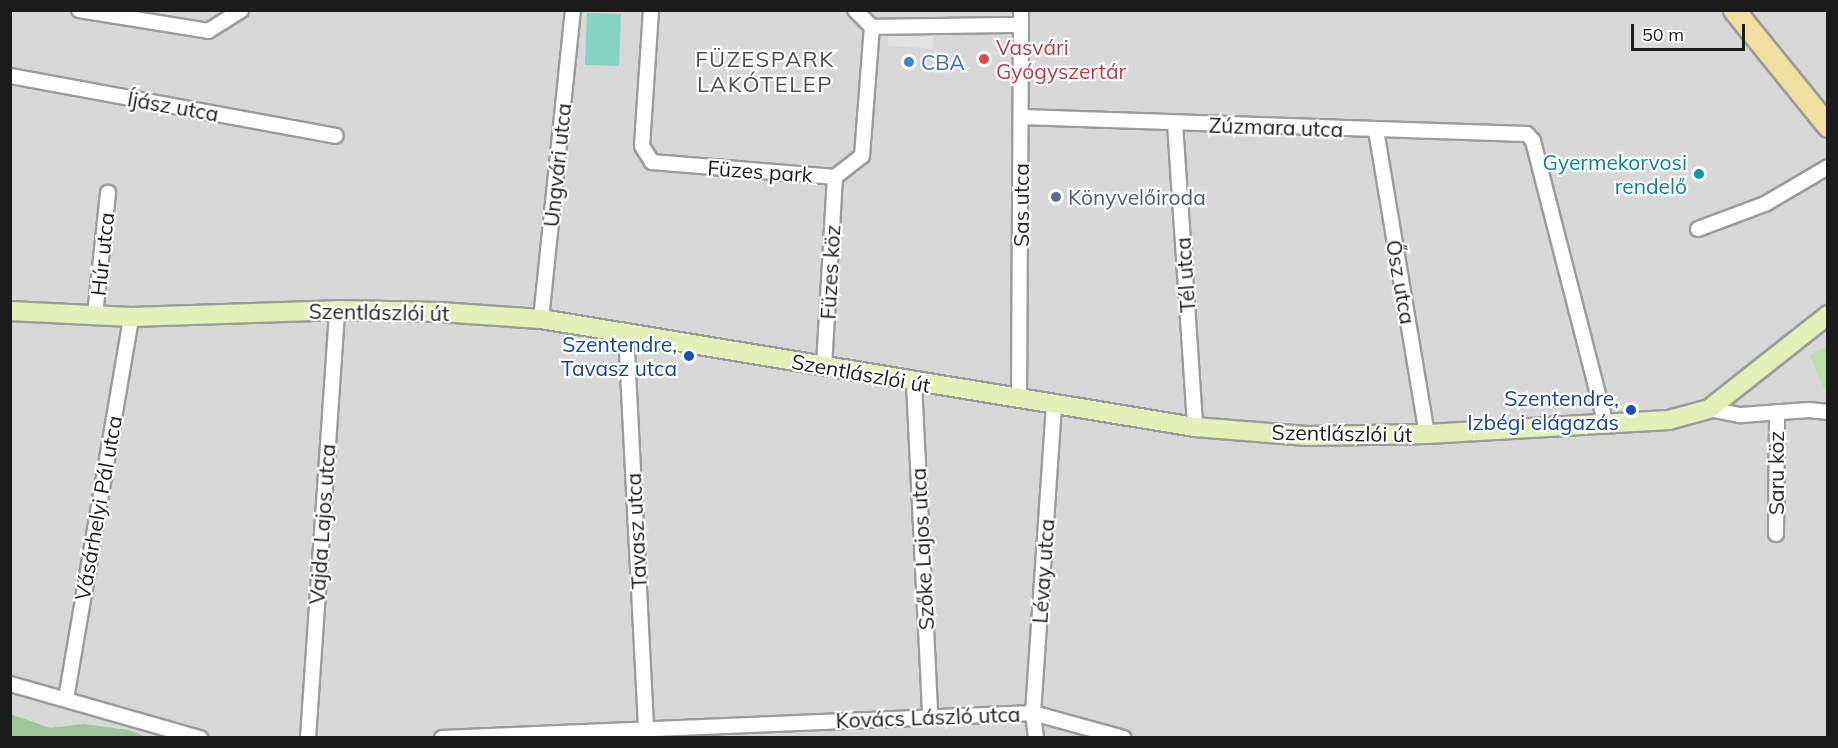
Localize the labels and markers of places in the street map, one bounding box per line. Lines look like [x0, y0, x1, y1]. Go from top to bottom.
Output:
place label: Vasvári Gyógyszertár [996, 34, 1126, 84]
place label: CBA [921, 49, 965, 75]
marker: Vasvári Gyógyszertár [977, 52, 991, 66]
marker: CBA [902, 55, 916, 69]
place label: Gyermekorvosi rendelő [1543, 149, 1687, 199]
marker: Gyermekorvosi rendelő [1692, 167, 1706, 181]
place label: Könyvelőiroda [1068, 184, 1206, 210]
marker: Könyvelőiroda [1049, 190, 1063, 204]
place label: Szentendre, Tavasz utca [561, 331, 677, 381]
marker: Szentendre, Tavasz utca [682, 349, 696, 363]
place label: Szentendre, Izbégi elágazás [1467, 385, 1619, 435]
marker: Szentendre, Izbégi elágazás [1624, 403, 1638, 417]

